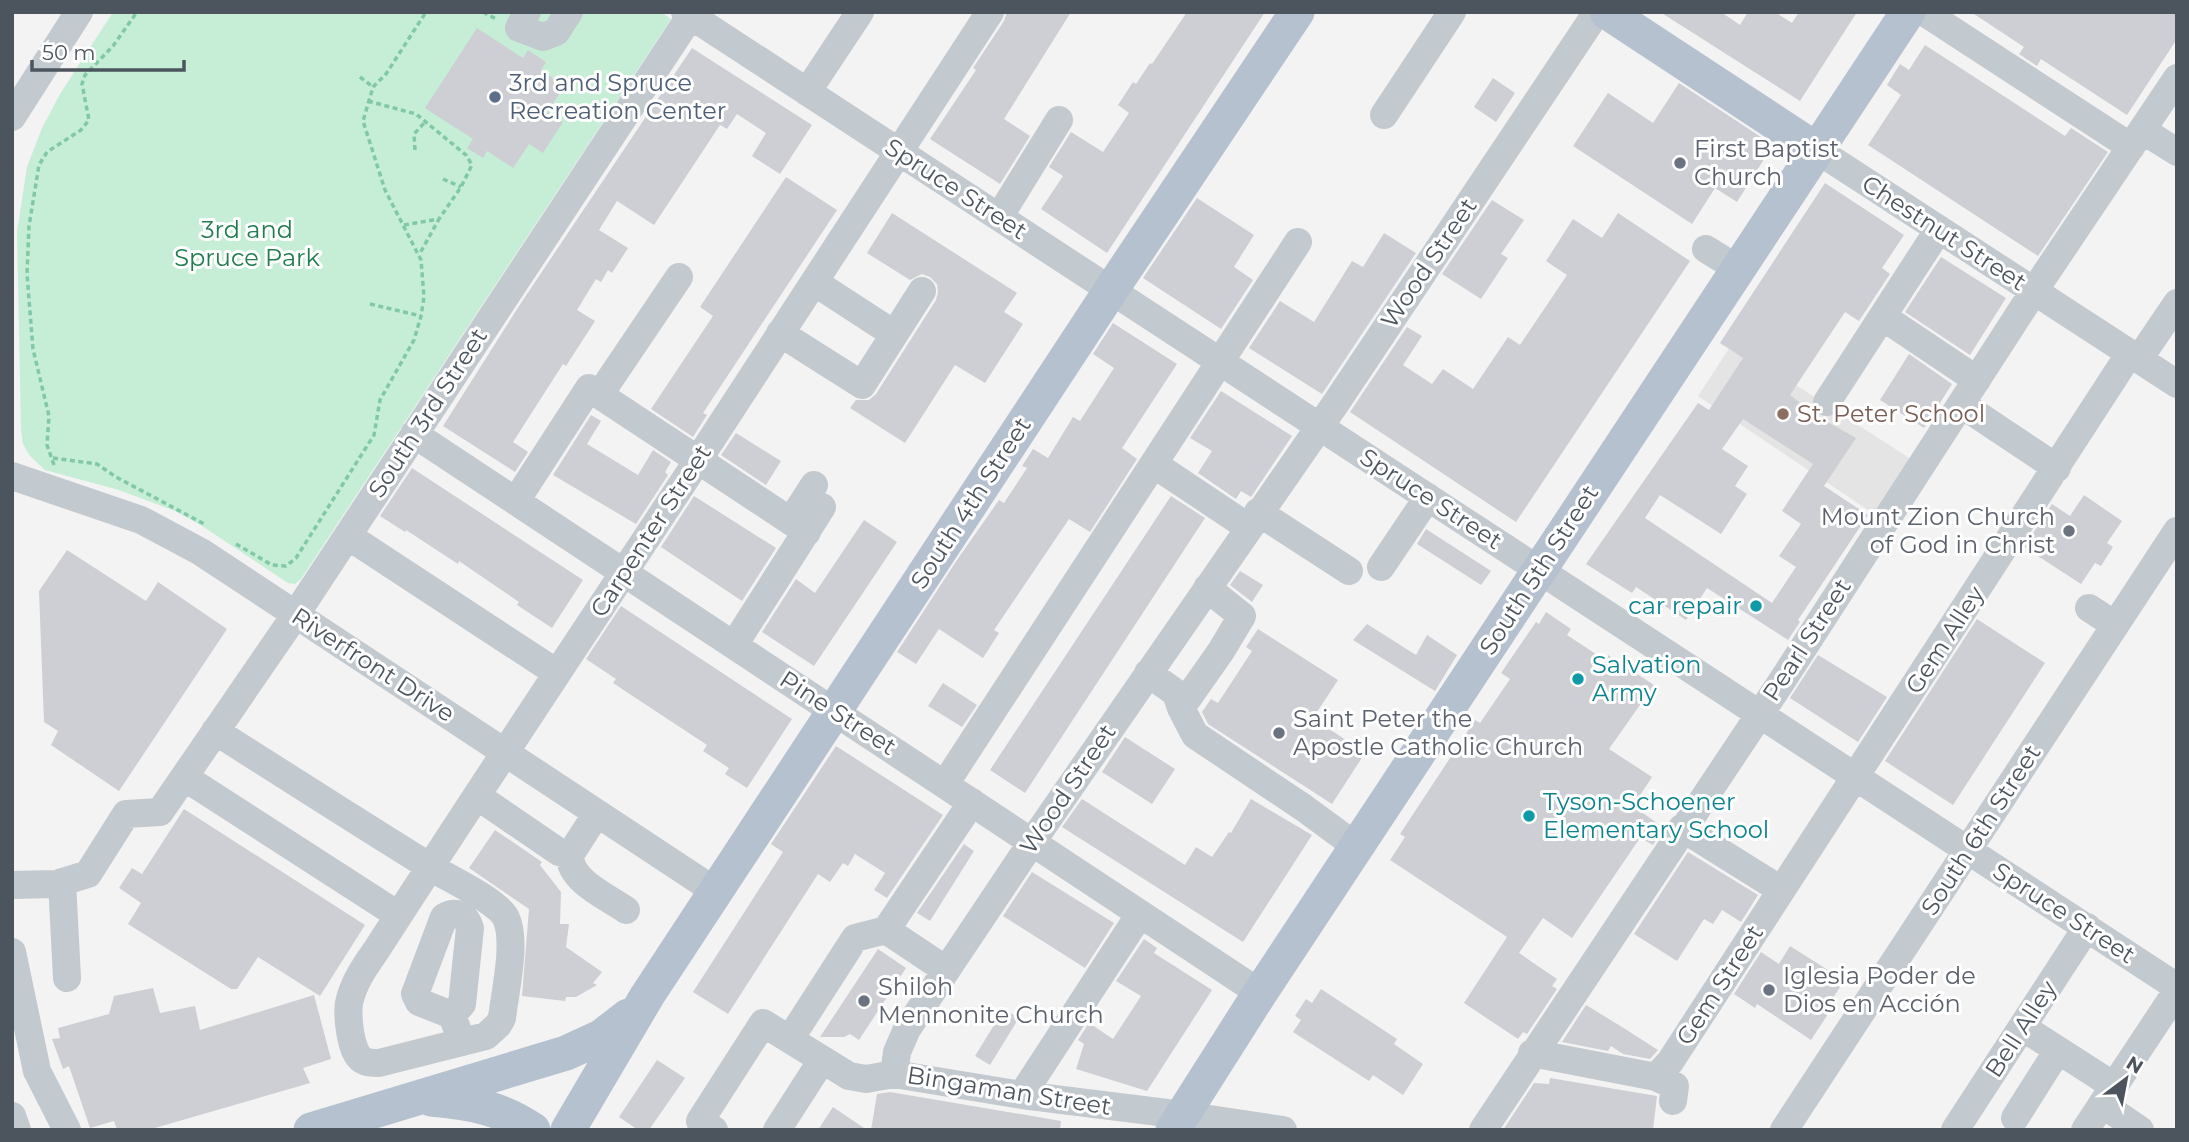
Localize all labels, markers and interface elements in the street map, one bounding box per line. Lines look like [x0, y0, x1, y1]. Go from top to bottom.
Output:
scale bar [32, 28, 184, 72]
text: 50 m [42, 40, 96, 65]
place label: 3rd and Spruce Recreation Center [509, 68, 726, 125]
marker: 3rd and Spruce Recreation Center [487, 89, 503, 105]
street label: Spruce Street [880, 132, 1033, 245]
place label: First Baptist Church [1694, 134, 1839, 191]
marker: First Baptist Church [1672, 155, 1688, 171]
street label: Chestnut Street [1857, 169, 2032, 297]
street label: Wood Street [1374, 192, 1483, 333]
park label: 3rd and Spruce Park [174, 215, 320, 272]
street label: South 3rd Street [362, 322, 493, 503]
place label: St. Peter School [1797, 399, 1985, 428]
marker: St. Peter School [1775, 406, 1791, 422]
street label: South 4th Street [904, 411, 1037, 594]
street label: Carpenter Street [584, 439, 717, 622]
street label: Spruce Street [1355, 442, 1508, 555]
street label: South 5th Street [1473, 479, 1604, 660]
place label: Mount Zion Church of God in Christ [1821, 502, 2055, 559]
marker: Mount Zion Church of God in Christ [2061, 523, 2077, 539]
street label: Pearl Street [1756, 573, 1857, 706]
street label: Gem Alley [1899, 581, 1990, 699]
place label: car repair [1628, 591, 1742, 620]
marker: car repair [1748, 598, 1764, 614]
street label: Riverfront Drive [286, 601, 460, 728]
place label: Salvation Army [1592, 650, 1702, 707]
street label: Pine Street [774, 664, 902, 761]
marker: Salvation Army [1570, 671, 1586, 687]
place label: Saint Peter the Apostle Catholic Church [1293, 704, 1583, 761]
street label: Wood Street [1013, 718, 1122, 859]
marker: Saint Peter the Apostle Catholic Church [1271, 725, 1287, 741]
street label: South 6th Street [1915, 739, 2047, 920]
place label: Tyson-Schoener Elementary School [1543, 787, 1769, 844]
marker: Tyson-Schoener Elementary School [1521, 808, 1537, 824]
street label: Spruce Street [1988, 856, 2141, 969]
street label: Gem Street [1670, 919, 1769, 1050]
place label: Iglesia Poder de Dios en Acción [1783, 961, 1976, 1018]
place label: Shiloh Mennonite Church [878, 972, 1104, 1029]
street label: Bell Alley [1979, 975, 2062, 1082]
marker: Iglesia Poder de Dios en Acción [1761, 982, 1777, 998]
marker: Shiloh Mennonite Church [856, 993, 872, 1009]
north arrow [2091, 1044, 2161, 1114]
text: N [2122, 1051, 2147, 1079]
street label: Bingaman Street [905, 1060, 1113, 1121]

